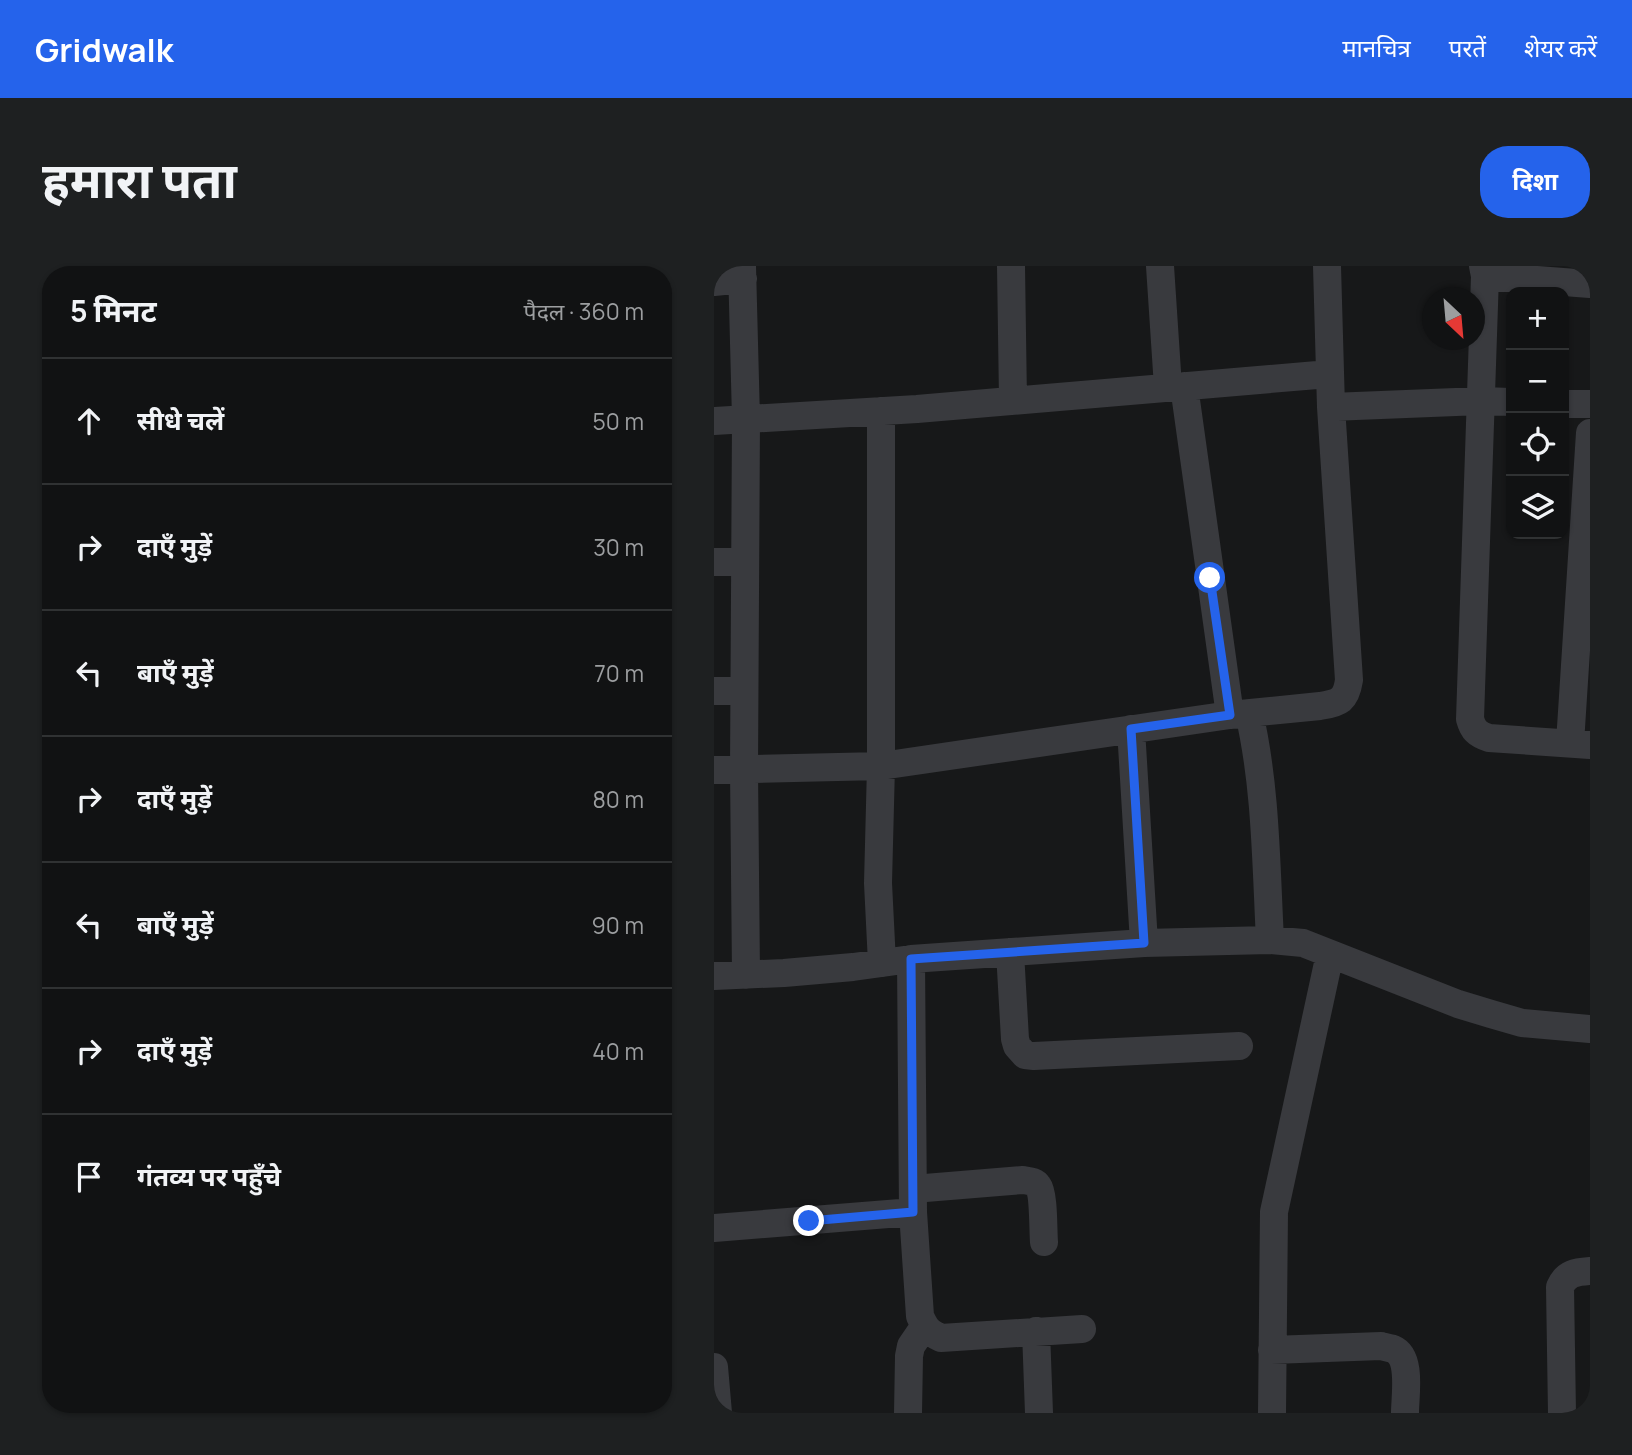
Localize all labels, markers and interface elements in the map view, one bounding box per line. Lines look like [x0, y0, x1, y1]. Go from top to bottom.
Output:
text: Gridwalk [35, 27, 173, 72]
text: मानचित्र [1342, 31, 1411, 64]
text: परतें [1449, 31, 1486, 64]
text: शेयर करें [1524, 31, 1597, 64]
text: हमारा पता [42, 146, 237, 213]
button: दिशा [1480, 146, 1590, 218]
north arrow [1422, 287, 1485, 350]
map controls [1506, 287, 1569, 539]
button: + [1506, 287, 1569, 350]
text: 5 मिनट [70, 290, 157, 331]
text: पैदल · 360 m [524, 295, 644, 327]
button: − [1506, 350, 1569, 413]
icon: ahead [70, 402, 108, 440]
text: सीधे चलें [137, 402, 224, 438]
text: 50 m [593, 405, 644, 437]
button: locate [1506, 413, 1569, 476]
button: layers [1506, 476, 1569, 539]
icon: right [70, 528, 108, 566]
text: दाएँ मुड़ें [137, 528, 212, 564]
text: 30 m [593, 531, 644, 563]
route start [1194, 562, 1225, 593]
icon: left [70, 654, 108, 692]
text: बाएँ मुड़ें [137, 654, 214, 690]
text: 70 m [594, 657, 644, 689]
icon: right [70, 780, 108, 818]
text: दाएँ मुड़ें [137, 780, 212, 816]
text: 80 m [593, 783, 644, 815]
icon: left [70, 906, 108, 944]
text: बाएँ मुड़ें [137, 906, 214, 942]
text: 90 m [592, 909, 644, 941]
icon: right [70, 1032, 108, 1070]
text: दाएँ मुड़ें [137, 1032, 212, 1068]
text: 40 m [592, 1035, 644, 1067]
icon: arrive [70, 1158, 108, 1196]
text: गंतव्य पर पहुँचे [137, 1158, 281, 1194]
route end [793, 1205, 824, 1236]

